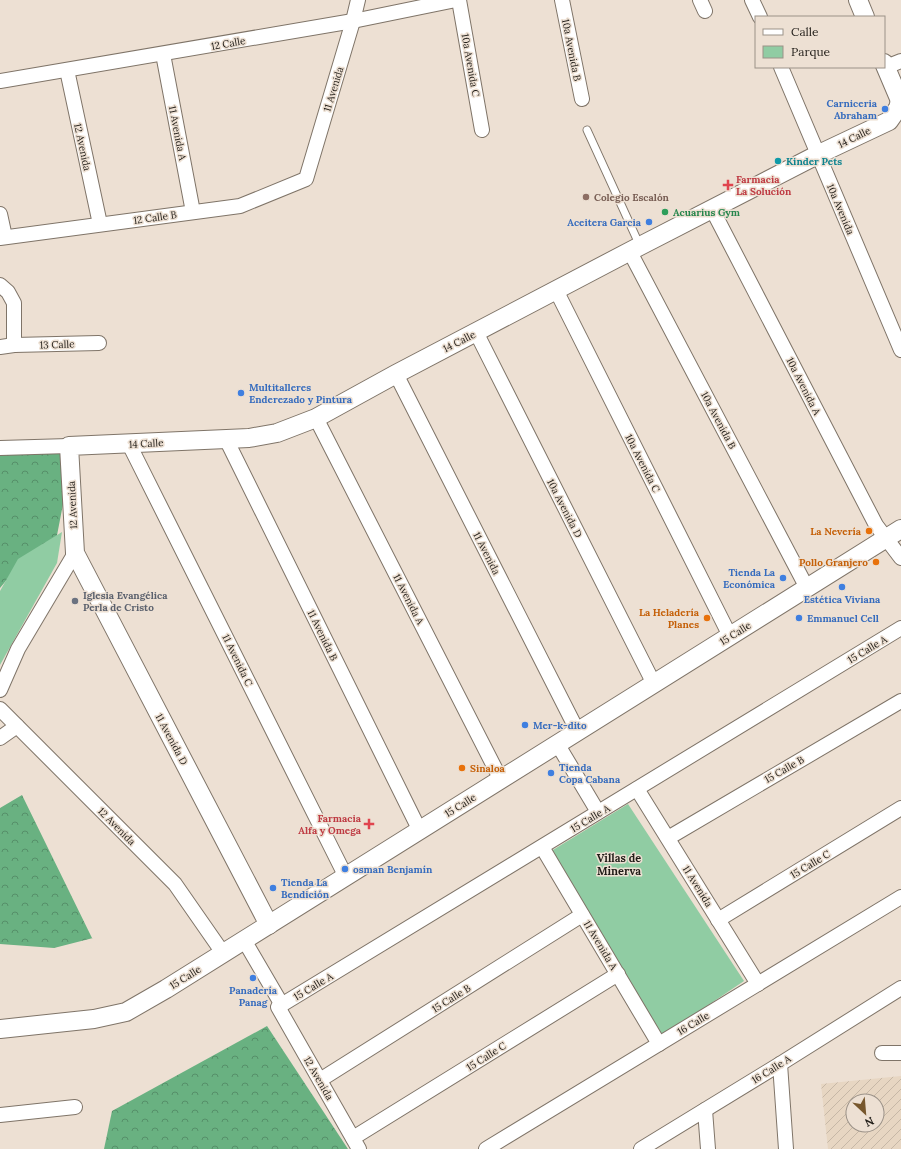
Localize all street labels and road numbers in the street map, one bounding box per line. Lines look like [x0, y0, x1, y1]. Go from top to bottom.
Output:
street label: 10a Avenida B [559, 18, 584, 82]
street label: 10a Avenida C [459, 33, 482, 98]
street label: 12 Calle [210, 34, 247, 53]
street label: 11 Avenida [320, 65, 346, 113]
street label: 11 Avenida A [166, 105, 189, 162]
street label: 12 Avenida [71, 122, 94, 172]
street label: 14 Calle [836, 124, 873, 151]
street label: 10a Avenida [824, 182, 857, 237]
street label: 12 Calle B [133, 208, 178, 227]
street label: 14 Calle [441, 328, 478, 355]
street label: 13 Calle [39, 337, 75, 352]
street label: 10a Avenida A [783, 355, 824, 418]
street label: 10a Avenida B [698, 389, 739, 451]
street label: 10a Avenida C [622, 432, 663, 495]
street label: 14 Calle [128, 436, 164, 451]
street label: 10a Avenida D [544, 477, 585, 540]
street label: 12 Avenida [65, 481, 80, 529]
street label: 11 Avenida [470, 530, 503, 577]
street label: 11 Avenida A [390, 572, 427, 627]
street label: 11 Avenida B [305, 608, 341, 663]
street label: 15 Calle [717, 618, 754, 648]
street label: 11 Avenida C [219, 632, 256, 688]
street label: 15 Calle A [845, 632, 890, 666]
street label: 11 Avenida D [153, 711, 191, 767]
street label: 15 Calle B [762, 753, 806, 786]
street label: 15 Calle [442, 790, 479, 820]
street label: 15 Calle A [568, 801, 613, 835]
street label: 12 Avenida [95, 805, 138, 848]
street label: 15 Calle C [788, 847, 833, 881]
street label: 11 Avenida [680, 863, 715, 909]
street label: 11 Avenida A [581, 918, 621, 973]
street label: 15 Calle [167, 962, 204, 992]
street label: 15 Calle A [291, 969, 336, 1003]
street label: 15 Calle B [429, 981, 473, 1015]
street label: 16 Calle [675, 1009, 712, 1038]
street label: 15 Calle C [464, 1039, 509, 1074]
street label: 16 Calle A [749, 1052, 794, 1087]
street label: 12 Avenida [301, 1054, 336, 1102]

